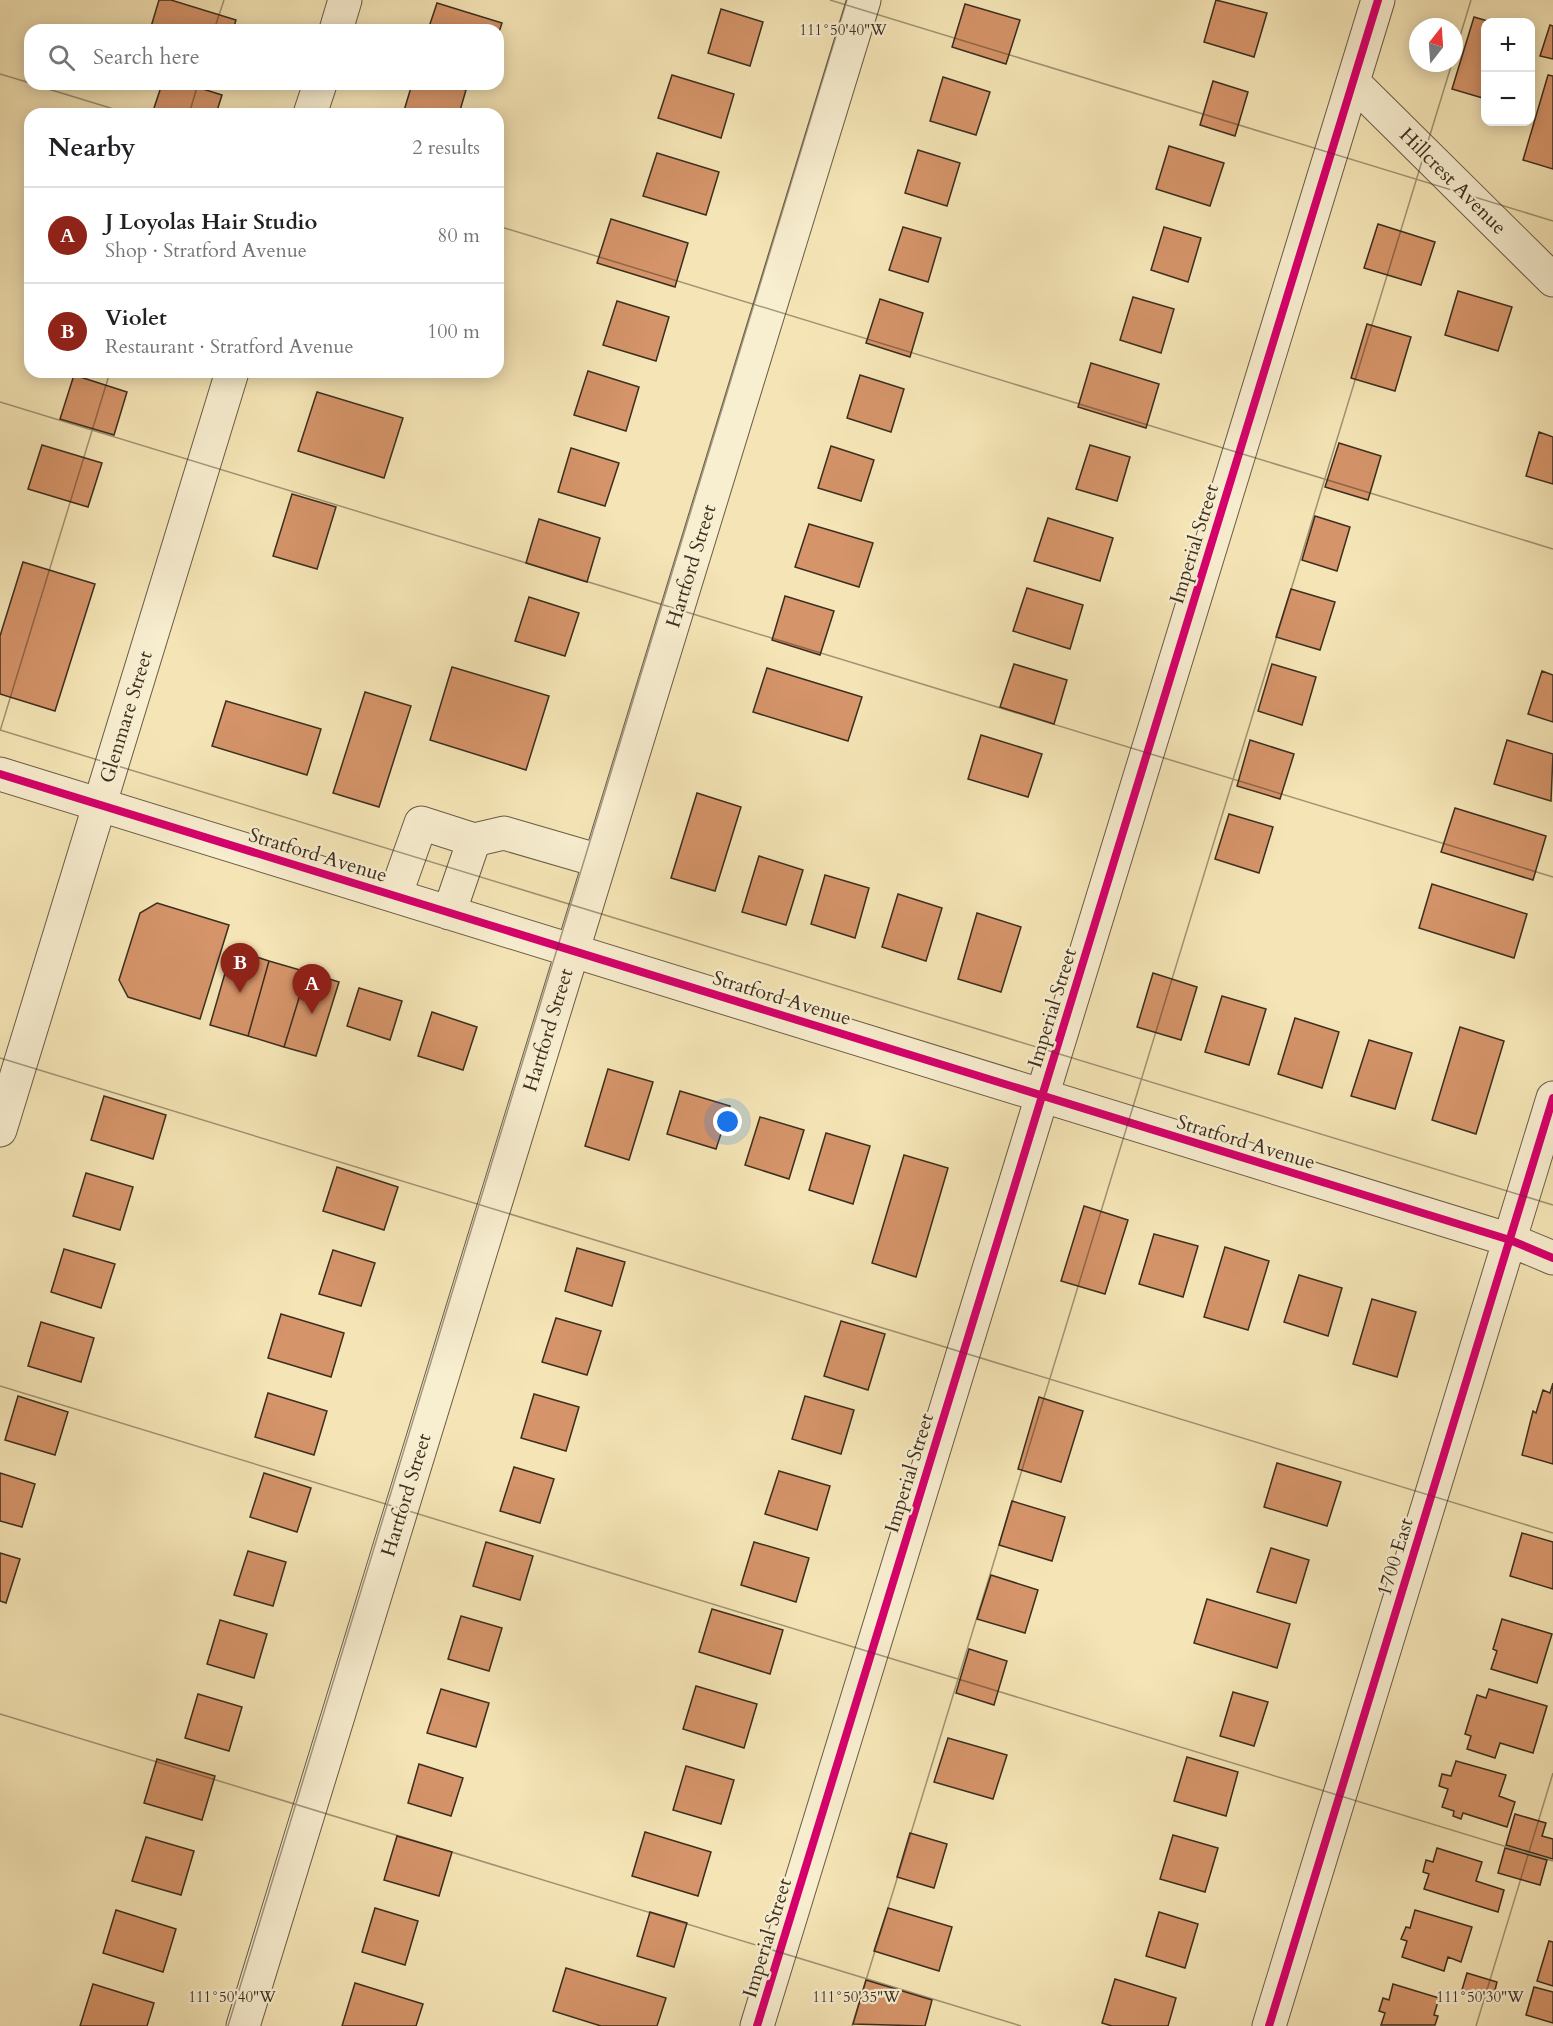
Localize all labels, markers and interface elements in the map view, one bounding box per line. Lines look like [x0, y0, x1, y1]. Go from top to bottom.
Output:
north arrow [1409, 18, 1463, 72]
map controls [1481, 18, 1535, 126]
button: + [1481, 18, 1535, 72]
text: 111°50'40"W [799, 20, 887, 40]
search box [24, 24, 504, 90]
icon: search [45, 41, 78, 74]
text: Search here [93, 42, 200, 72]
button: − [1481, 72, 1535, 126]
street label: Hillcrest Avenue [1394, 122, 1512, 240]
text: Nearby [48, 130, 136, 165]
text: 2 results [412, 134, 480, 161]
text: J Loyolas Hair Studio [105, 207, 317, 237]
text: A [60, 222, 75, 249]
text: 80 m [437, 222, 480, 249]
text: Shop · Stratford Avenue [105, 237, 307, 264]
text: Violet [105, 303, 167, 333]
text: B [60, 318, 75, 345]
text: 100 m [427, 318, 480, 345]
text: Restaurant · Stratford Avenue [105, 333, 354, 360]
street label: Imperial Street [1163, 480, 1225, 607]
street label: Hartford Street [659, 501, 723, 631]
street label: Glenmare Street [93, 647, 159, 786]
street label: Stratford Avenue [245, 821, 391, 889]
pin: B [220, 944, 260, 993]
street label: Imperial Street [1021, 944, 1083, 1071]
pin: A [292, 964, 332, 1014]
street label: Stratford Avenue [709, 964, 855, 1032]
street label: Hartford Street [516, 965, 580, 1095]
your location [713, 1107, 742, 1136]
street label: Stratford Avenue [1173, 1108, 1319, 1176]
street label: Imperial Street [878, 1409, 940, 1536]
street label: Hartford Street [374, 1430, 438, 1560]
street label: 1700 East [1370, 1514, 1420, 1599]
street label: Imperial Street [736, 1874, 798, 2001]
text: 111°50'40"W [188, 1987, 276, 2007]
text: 111°50'35"W [812, 1987, 900, 2007]
text: 111°50'30"W [1436, 1987, 1524, 2007]

